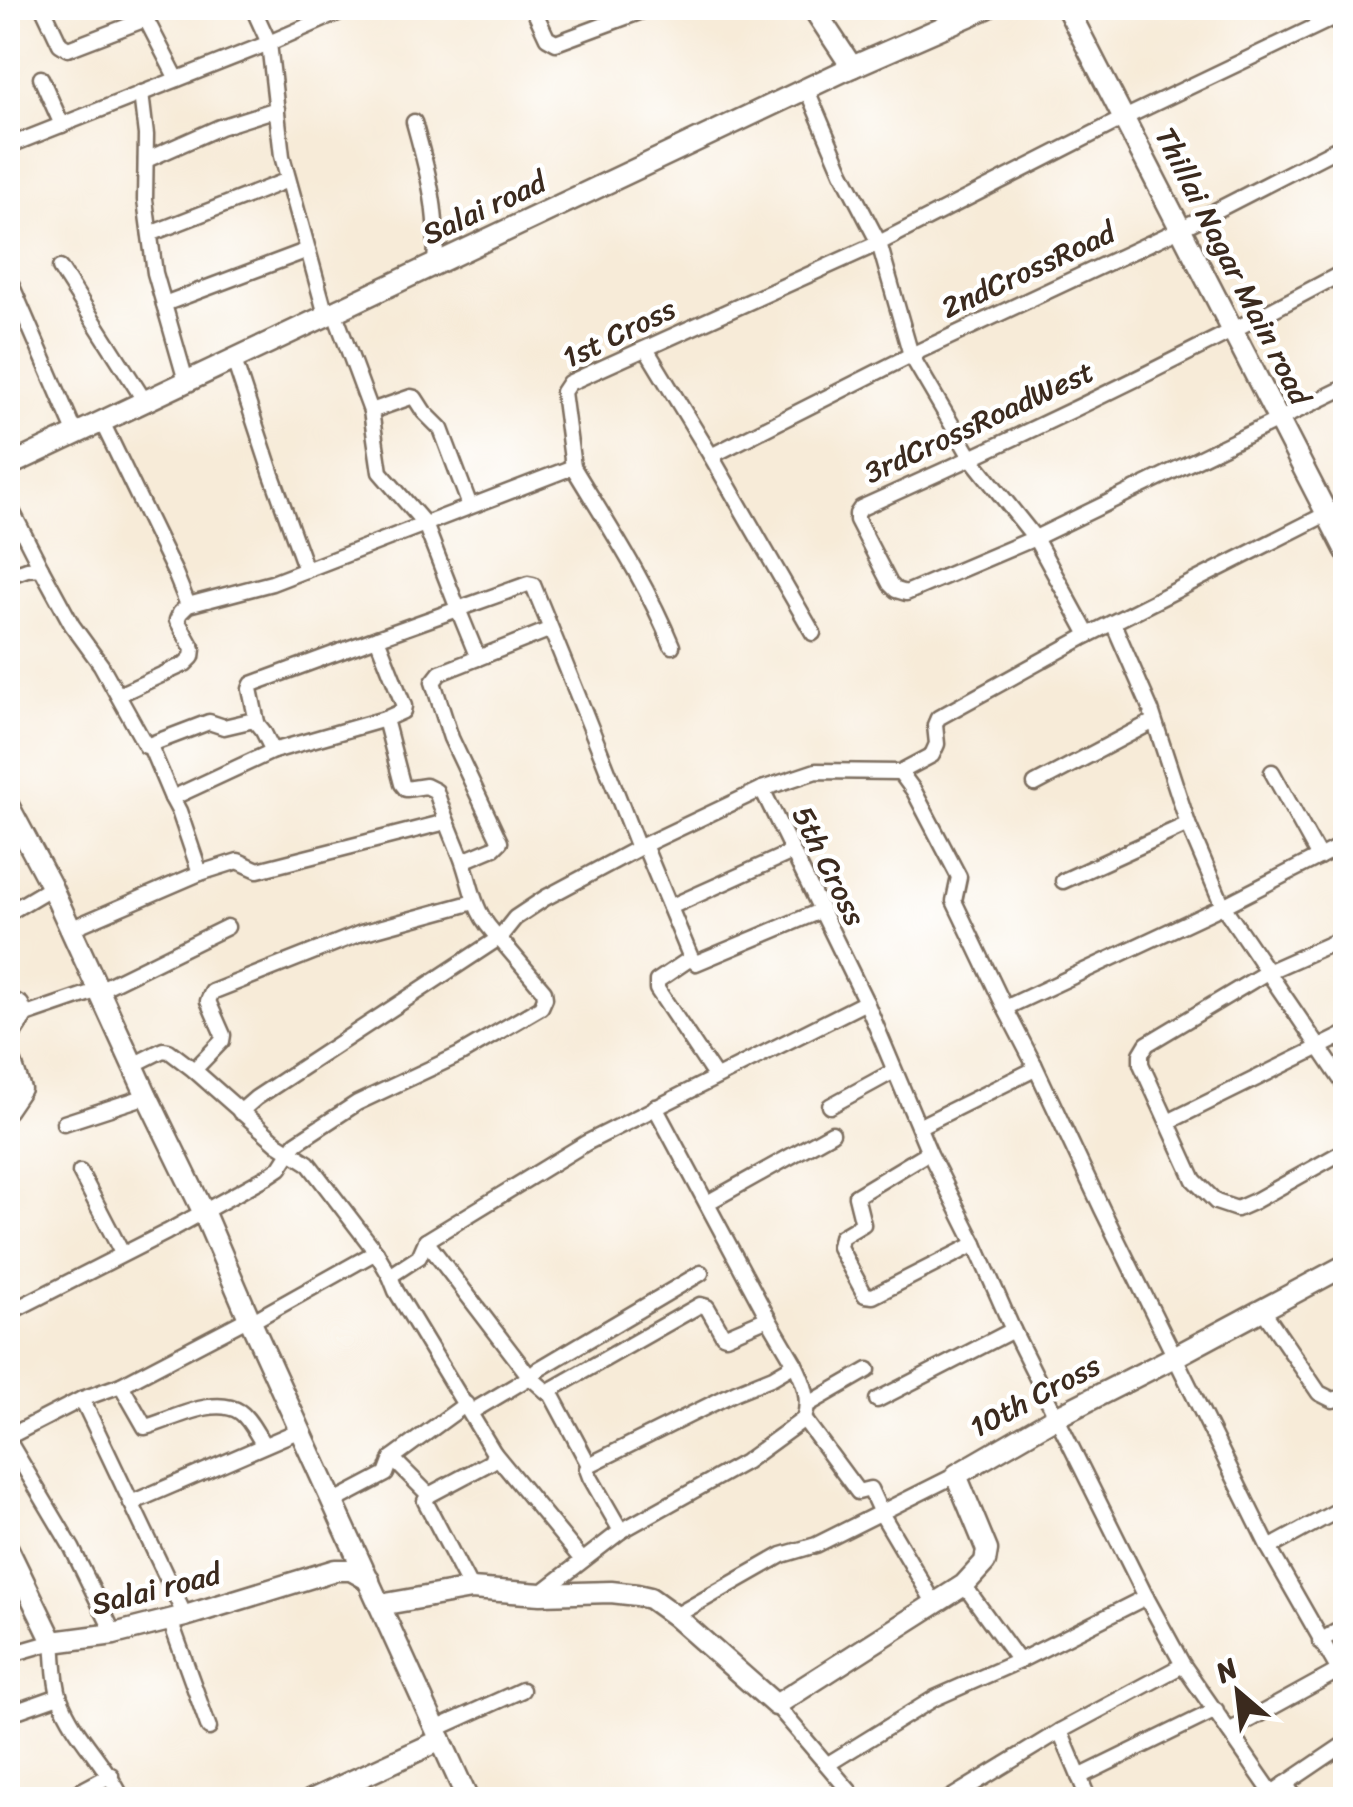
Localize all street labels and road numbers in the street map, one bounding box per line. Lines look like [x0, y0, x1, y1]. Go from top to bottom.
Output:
street label: Thillai Nagar Main road [1139, 117, 1328, 417]
street label: Salai road [413, 155, 557, 260]
street label: 2ndCrossRoad [932, 205, 1126, 334]
street label: 1st Cross [553, 282, 686, 384]
street label: 3rdCrossRoadWest [855, 345, 1103, 499]
street label: 5th Cross [776, 796, 882, 936]
street label: 10th Cross [959, 1339, 1111, 1453]
street label: Salai road [85, 1546, 229, 1631]

